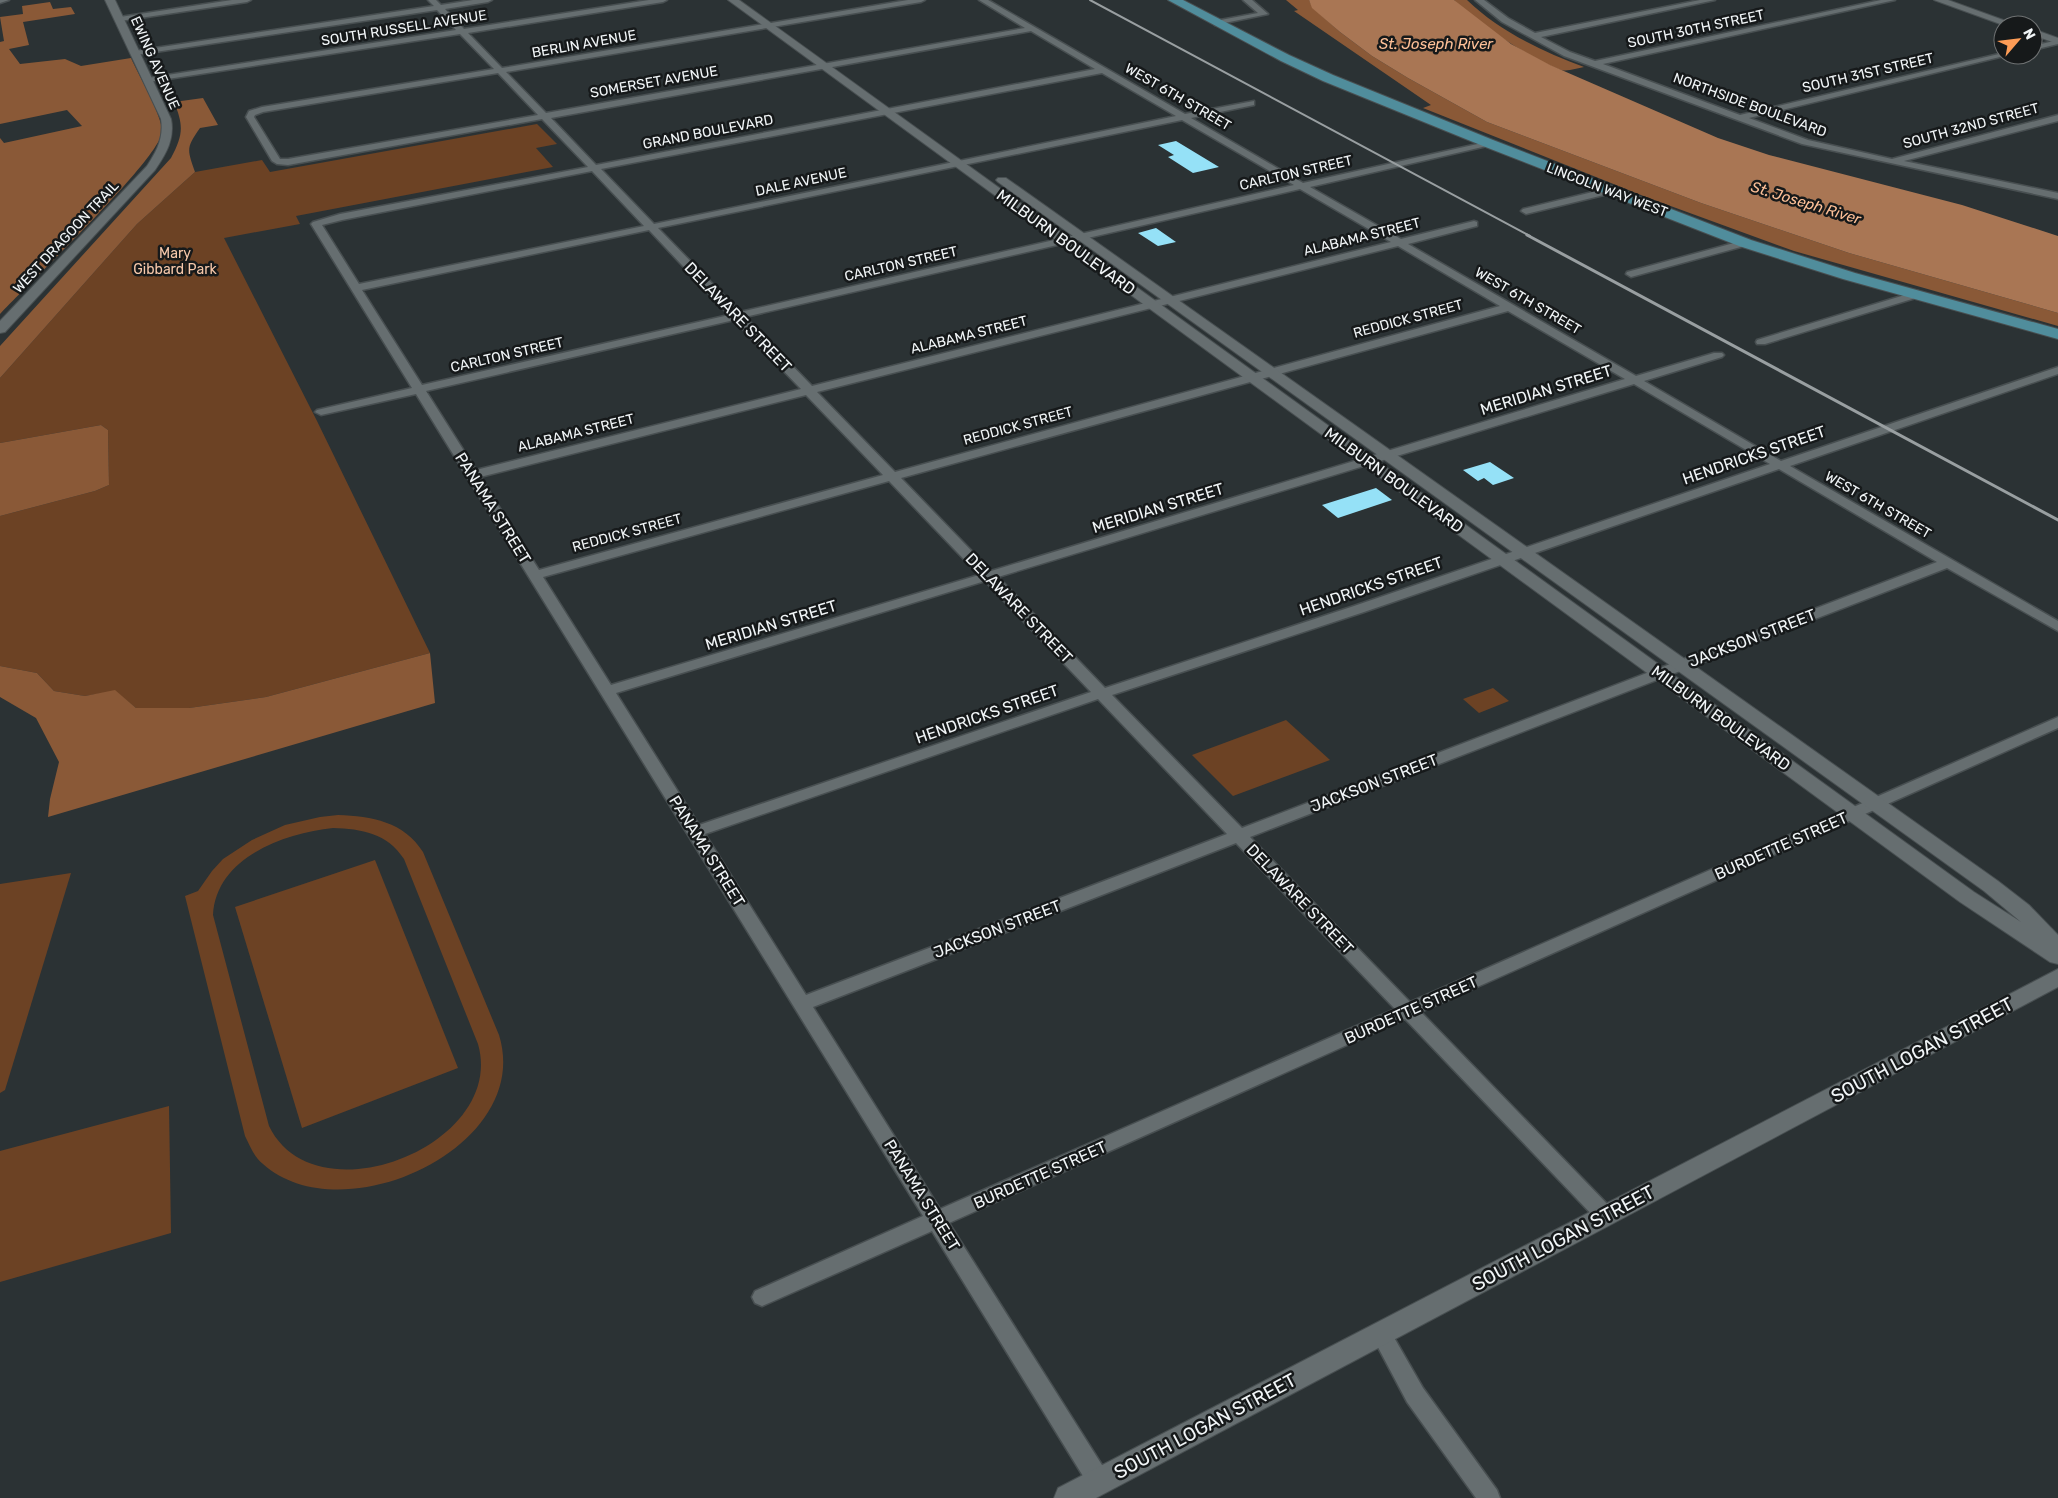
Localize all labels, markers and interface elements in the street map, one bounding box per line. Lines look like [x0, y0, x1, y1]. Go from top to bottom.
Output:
street label: SOUTH 30TH STREET [1626, 6, 1766, 52]
street label: SOUTH RUSSELL AVENUE [320, 7, 488, 49]
street label: EWING AVENUE [127, 14, 183, 112]
north arrow [1993, 15, 2043, 65]
street label: BERLIN AVENUE [530, 26, 638, 62]
text: N [2019, 26, 2039, 43]
water label: St. Joseph River [1379, 35, 1494, 53]
street label: SOUTH 31ST STREET [1801, 50, 1935, 96]
street label: WEST 6TH STREET [1122, 60, 1234, 134]
street label: SOMERSET AVENUE [589, 62, 719, 102]
street label: NORTHSIDE BOULEVARD [1671, 69, 1829, 141]
street label: SOUTH 32ND STREET [1901, 100, 2041, 152]
street label: GRAND BOULEVARD [641, 111, 775, 153]
street label: CARLTON STREET [1238, 152, 1354, 194]
street label: LINCOLN WAY WEST [1544, 159, 1670, 221]
street label: DALE AVENUE [754, 164, 848, 200]
street label: WEST DRAGOON TRAIL [10, 177, 122, 297]
water label: St. Joseph River [1749, 178, 1864, 229]
street label: MILBURN BOULEVARD [993, 185, 1139, 299]
street label: ALABAMA STREET [1302, 214, 1422, 260]
street label: CARLTON STREET [843, 243, 959, 285]
park label: Mary Gibbard Park [133, 245, 217, 278]
street label: DELAWARE STREET [681, 258, 795, 376]
street label: WEST 6TH STREET [1472, 264, 1584, 338]
street label: REDDICK STREET [1351, 296, 1465, 342]
street label: ALABAMA STREET [909, 312, 1029, 358]
street label: CARLTON STREET [449, 334, 565, 376]
street label: MERIDIAN STREET [1478, 361, 1614, 419]
street label: REDDICK STREET [961, 403, 1075, 449]
street label: ALABAMA STREET [516, 410, 636, 456]
street label: HENDRICKS STREET [1680, 422, 1828, 488]
street label: MILBURN BOULEVARD [1321, 423, 1467, 537]
street label: PANAMA STREET [451, 449, 535, 567]
street label: WEST 6TH STREET [1822, 468, 1934, 542]
street label: MERIDIAN STREET [1090, 479, 1226, 537]
street label: REDDICK STREET [570, 510, 684, 556]
street label: DELAWARE STREET [962, 549, 1076, 667]
street label: HENDRICKS STREET [1297, 553, 1445, 619]
street label: MERIDIAN STREET [703, 596, 839, 654]
street label: JACKSON STREET [1686, 605, 1818, 671]
street label: MILBURN BOULEVARD [1648, 661, 1794, 775]
street label: HENDRICKS STREET [913, 681, 1061, 747]
street label: JACKSON STREET [1308, 750, 1440, 816]
street label: PANAMA STREET [665, 792, 749, 910]
street label: BURDETTE STREET [1712, 808, 1850, 884]
street label: DELAWARE STREET [1243, 840, 1357, 958]
street label: JACKSON STREET [931, 896, 1063, 962]
street label: BURDETTE STREET [1342, 972, 1480, 1048]
street label: SOUTH LOGAN STREET [1827, 992, 2017, 1108]
street label: PANAMA STREET [880, 1136, 964, 1254]
street label: BURDETTE STREET [971, 1137, 1109, 1213]
street label: SOUTH LOGAN STREET [1468, 1180, 1658, 1296]
street label: SOUTH LOGAN STREET [1110, 1368, 1300, 1484]

